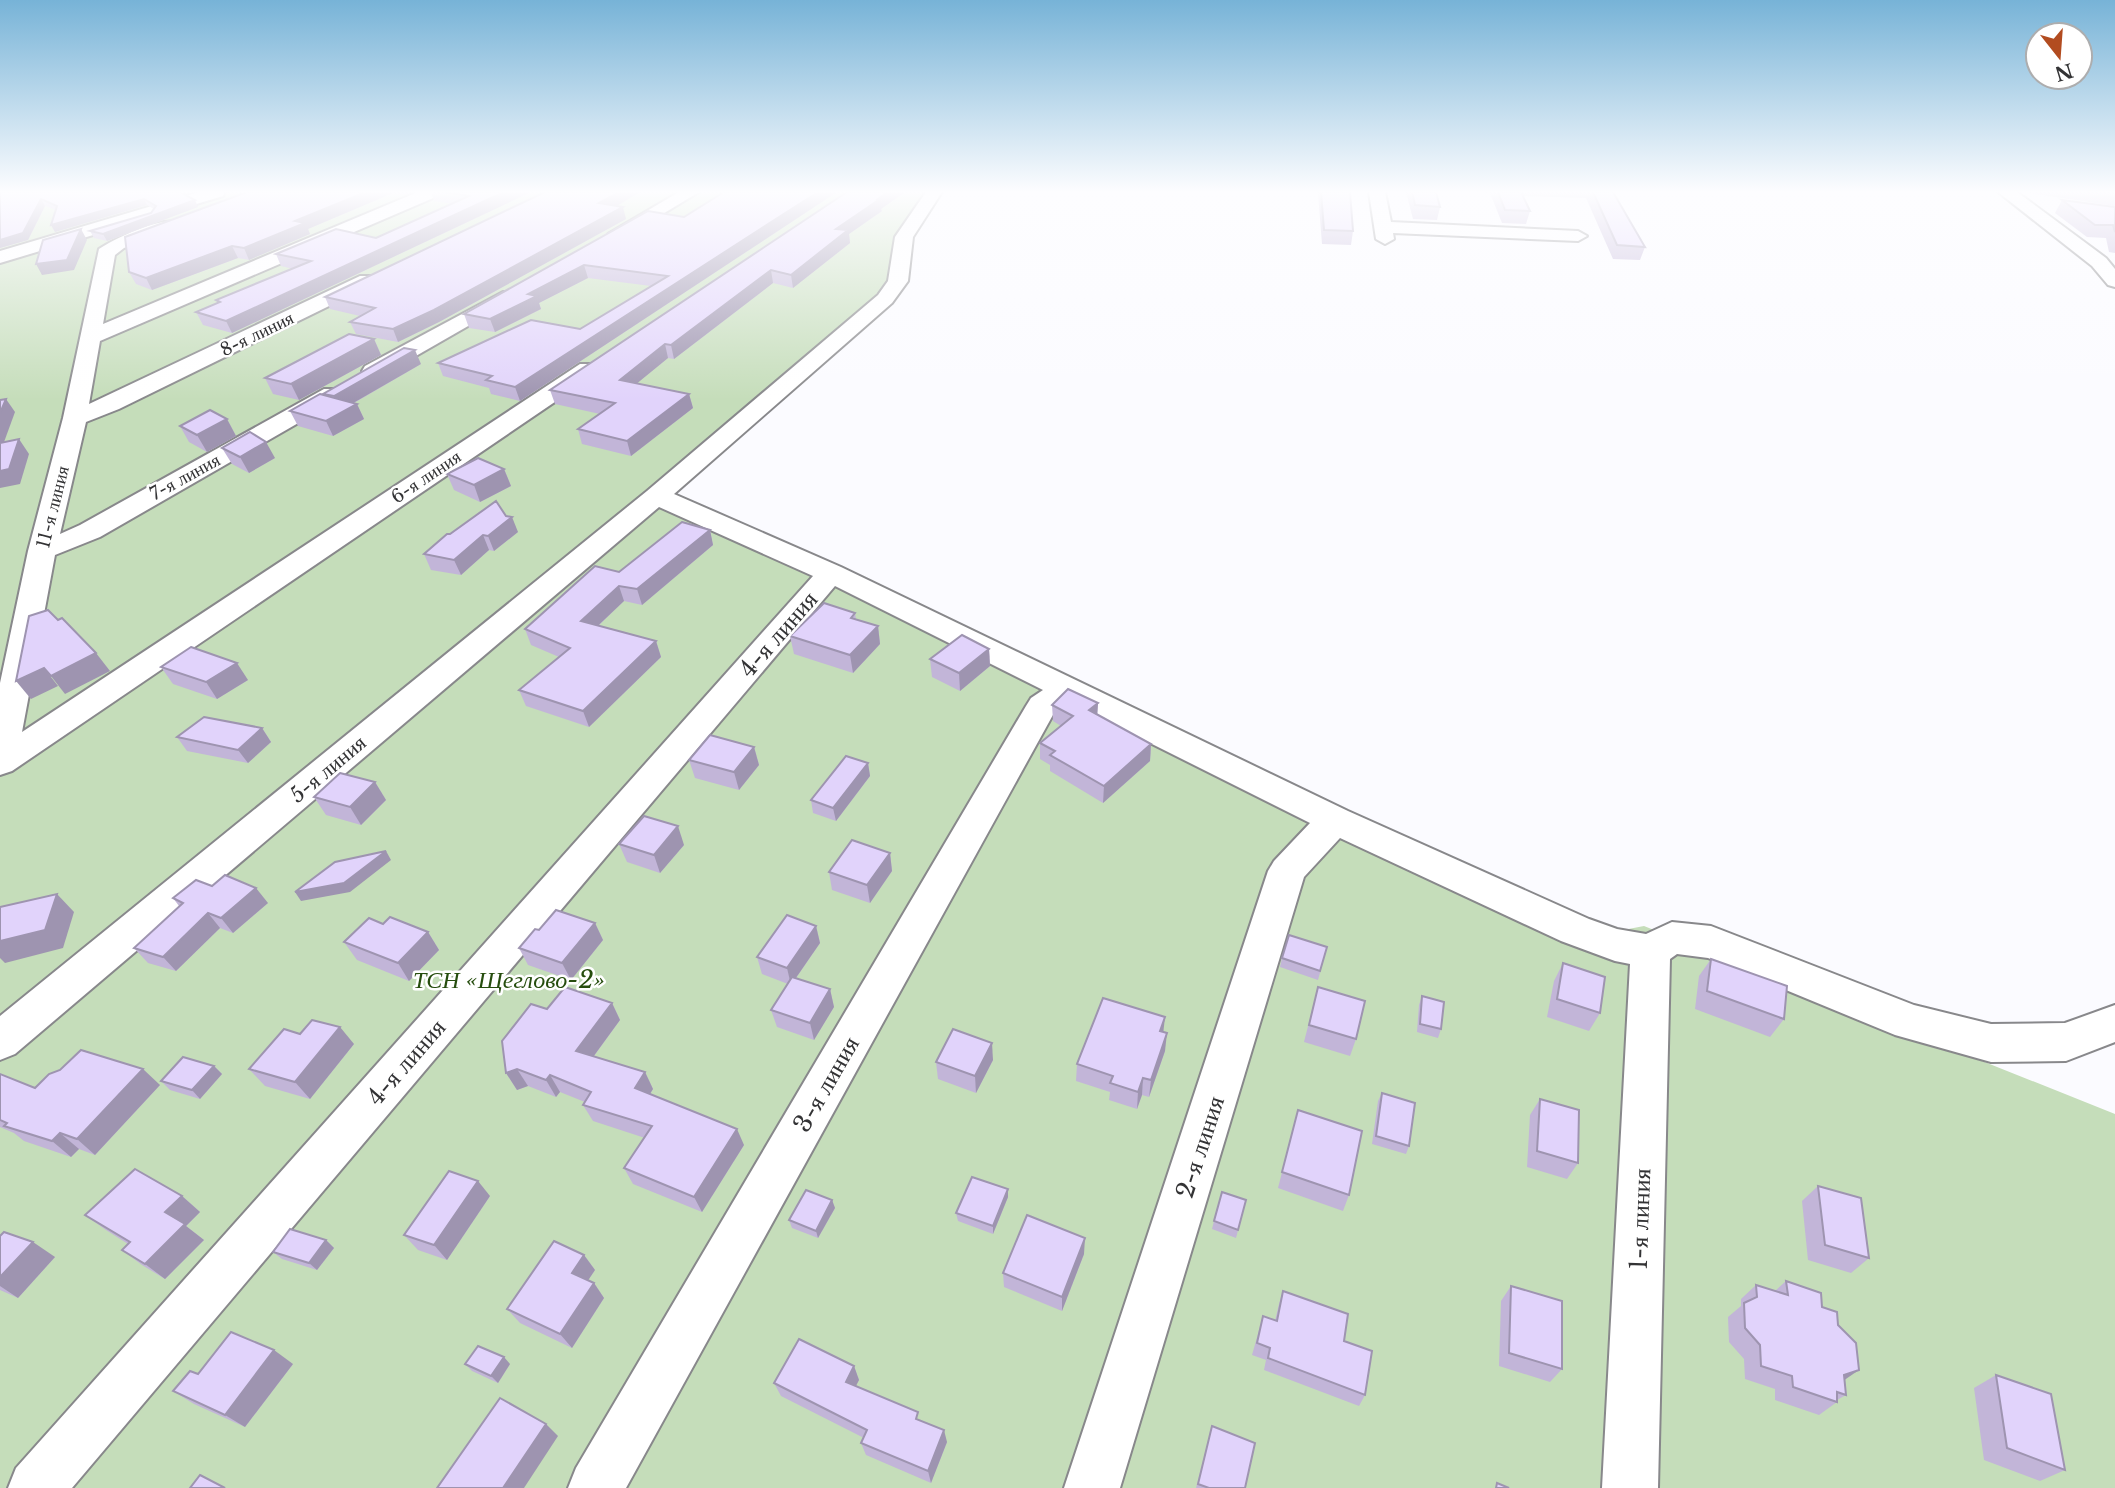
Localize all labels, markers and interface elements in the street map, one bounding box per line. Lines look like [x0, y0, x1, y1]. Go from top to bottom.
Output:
north arrow [2024, 21, 2094, 91]
text: N [2052, 58, 2076, 85]
street label: 8-я линия [217, 307, 297, 361]
street label: 6-я линия [387, 446, 465, 508]
street label: 7-я линия [146, 449, 224, 505]
street label: 11-я линия [32, 464, 74, 550]
street label: 4-я линия [733, 585, 823, 683]
street label: 5-я линия [285, 730, 372, 808]
park label: ТСН «Щеглово-2» [413, 965, 605, 994]
street label: 4-я линия [361, 1013, 451, 1111]
street label: 3-я линия [787, 1031, 865, 1137]
street label: 2-я линия [1170, 1092, 1230, 1202]
street label: 1-я линия [1624, 1168, 1656, 1270]

